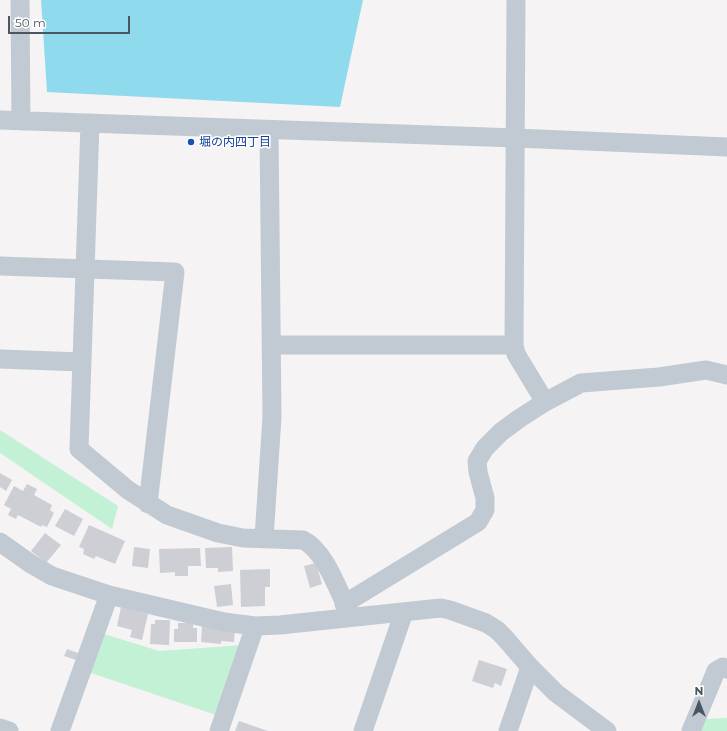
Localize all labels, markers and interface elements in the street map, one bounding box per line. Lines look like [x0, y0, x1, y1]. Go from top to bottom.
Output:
scale bar [10, 8, 132, 34]
text: 50 m [15, 15, 46, 30]
place label: 堀の内四丁目 [199, 135, 271, 149]
marker: 堀の内四丁目 [186, 137, 196, 147]
north arrow [679, 683, 719, 723]
text: N [695, 684, 703, 698]

